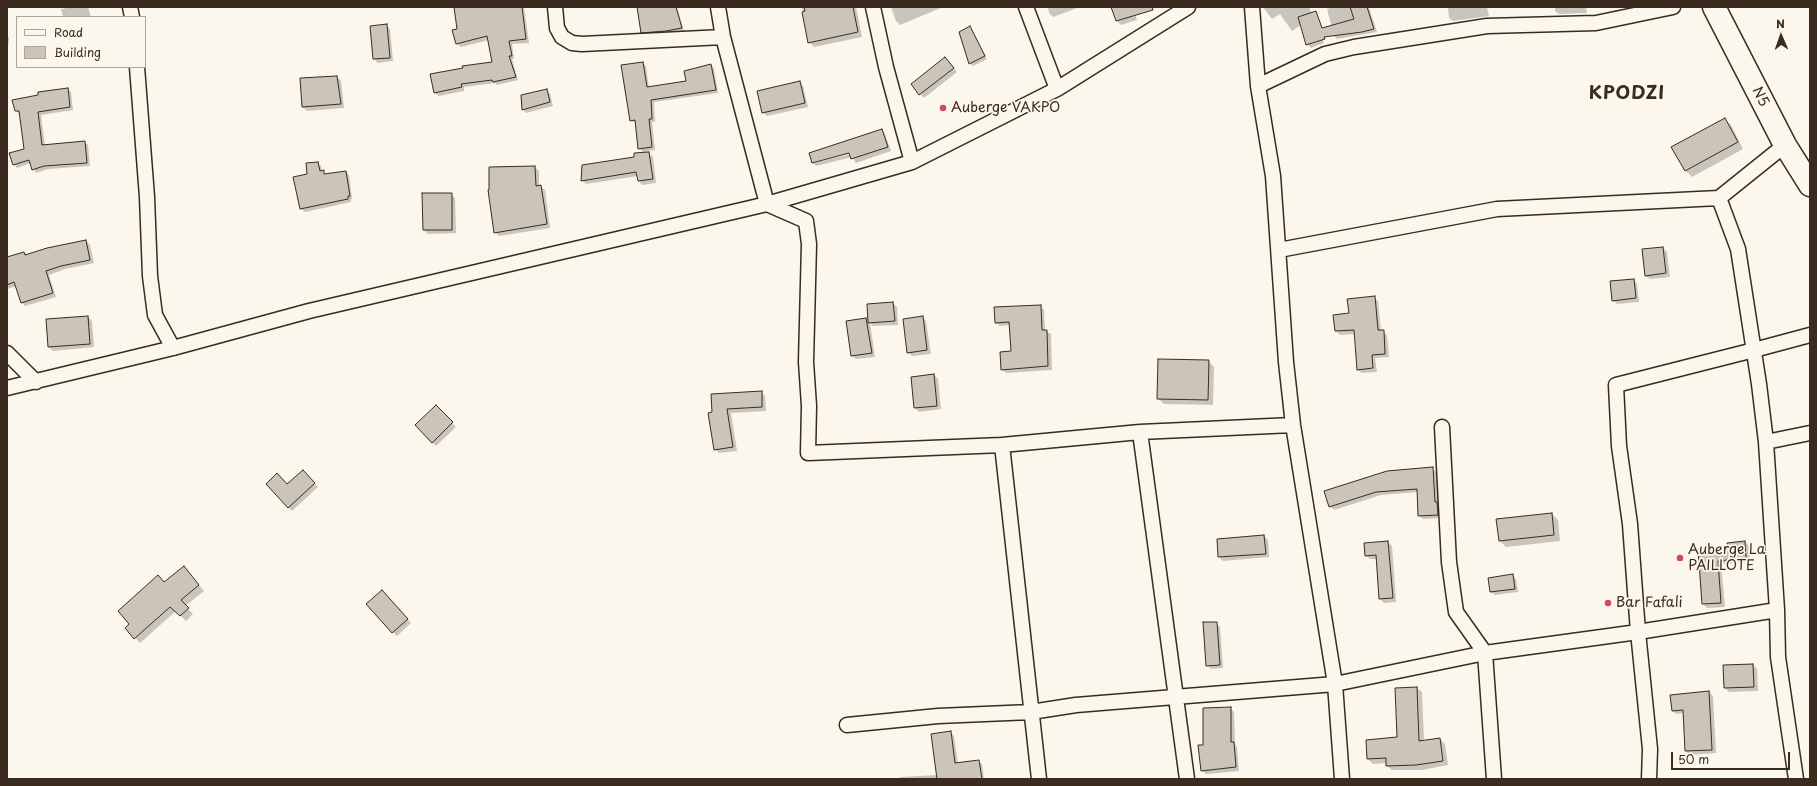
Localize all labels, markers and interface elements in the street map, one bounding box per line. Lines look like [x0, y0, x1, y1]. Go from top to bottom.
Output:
text: N [1776, 15, 1785, 32]
legend [16, 16, 146, 68]
north arrow [1761, 16, 1801, 56]
text: Road [54, 23, 83, 41]
text: Building [54, 43, 101, 61]
district label: KPODZI [1589, 83, 1665, 105]
street label: N5 [1748, 84, 1772, 110]
place label: Auberge VAKPO [951, 100, 1060, 116]
marker: Auberge VAKPO [938, 103, 948, 113]
place label: Auberge La PAILLOTE [1688, 542, 1765, 574]
marker: Auberge La PAILLOTE [1675, 553, 1685, 563]
place label: Bar Fafali [1616, 595, 1683, 611]
marker: Bar Fafali [1603, 598, 1613, 608]
scale bar [1673, 744, 1792, 770]
text: 50 m [1678, 750, 1709, 768]

